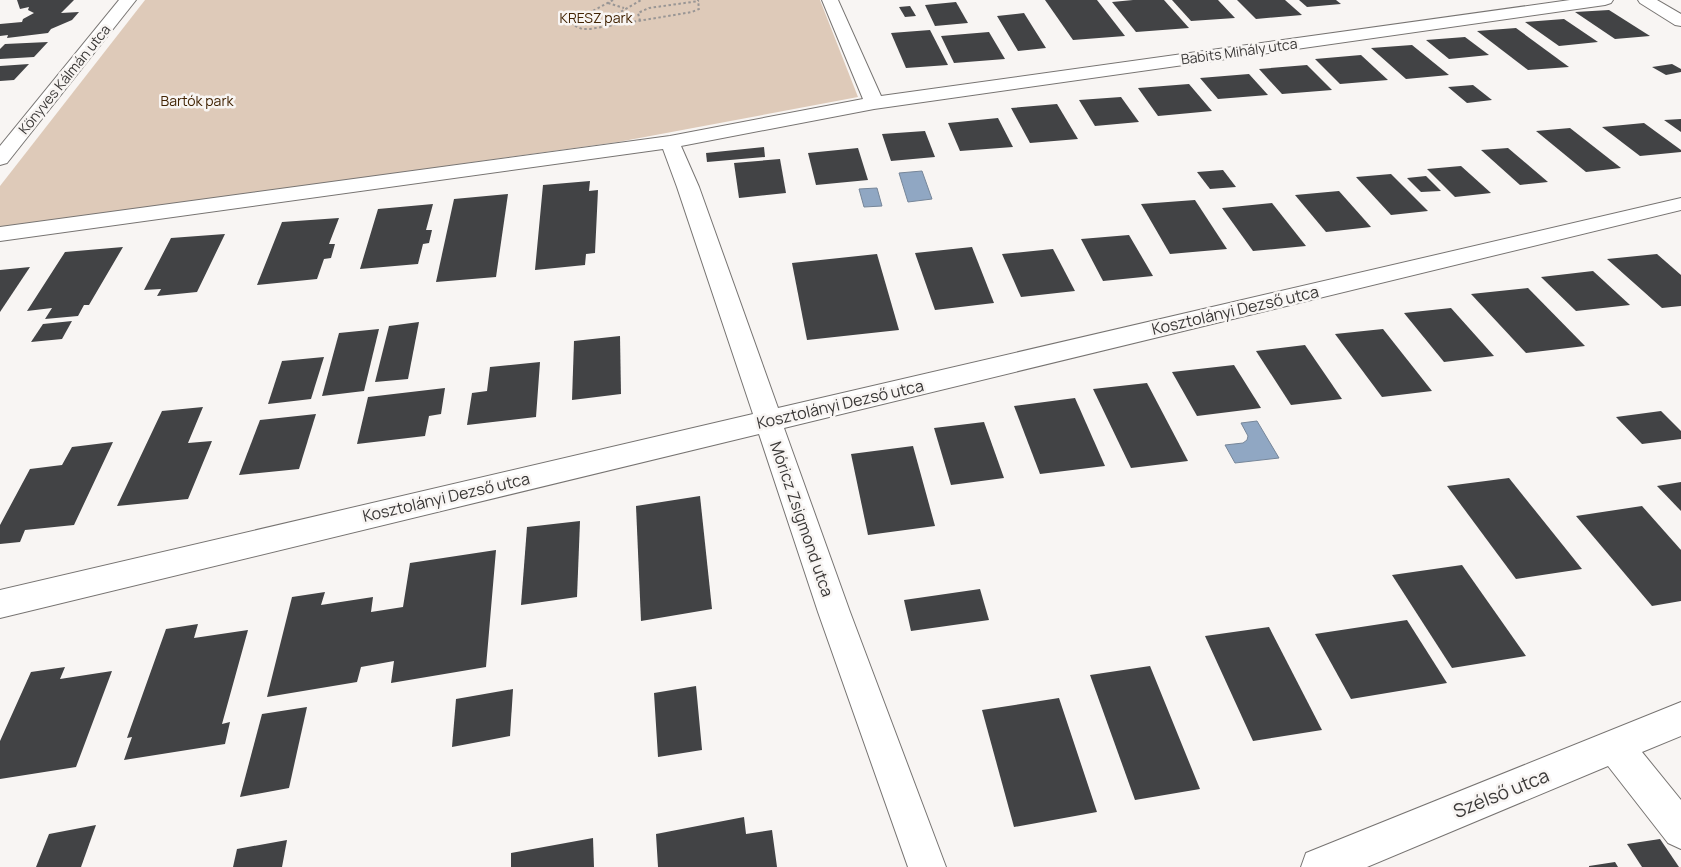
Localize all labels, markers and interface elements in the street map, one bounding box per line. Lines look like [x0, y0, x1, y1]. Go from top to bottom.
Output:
park label: KRESZ park [560, 8, 633, 27]
street label: Könyves Kálmán utca [14, 20, 114, 138]
street label: Babits Mihály utca [1180, 33, 1298, 69]
park label: Bartók park [161, 91, 234, 110]
street label: Kosztolányi Dezső utca [1149, 280, 1321, 340]
street label: Kosztolányi Dezső utca [754, 374, 926, 434]
street label: Móricz Zsigmond utca [765, 438, 839, 600]
street label: Kosztolányi Dezső utca [360, 467, 532, 527]
street label: Szélső utca [1449, 762, 1553, 824]

